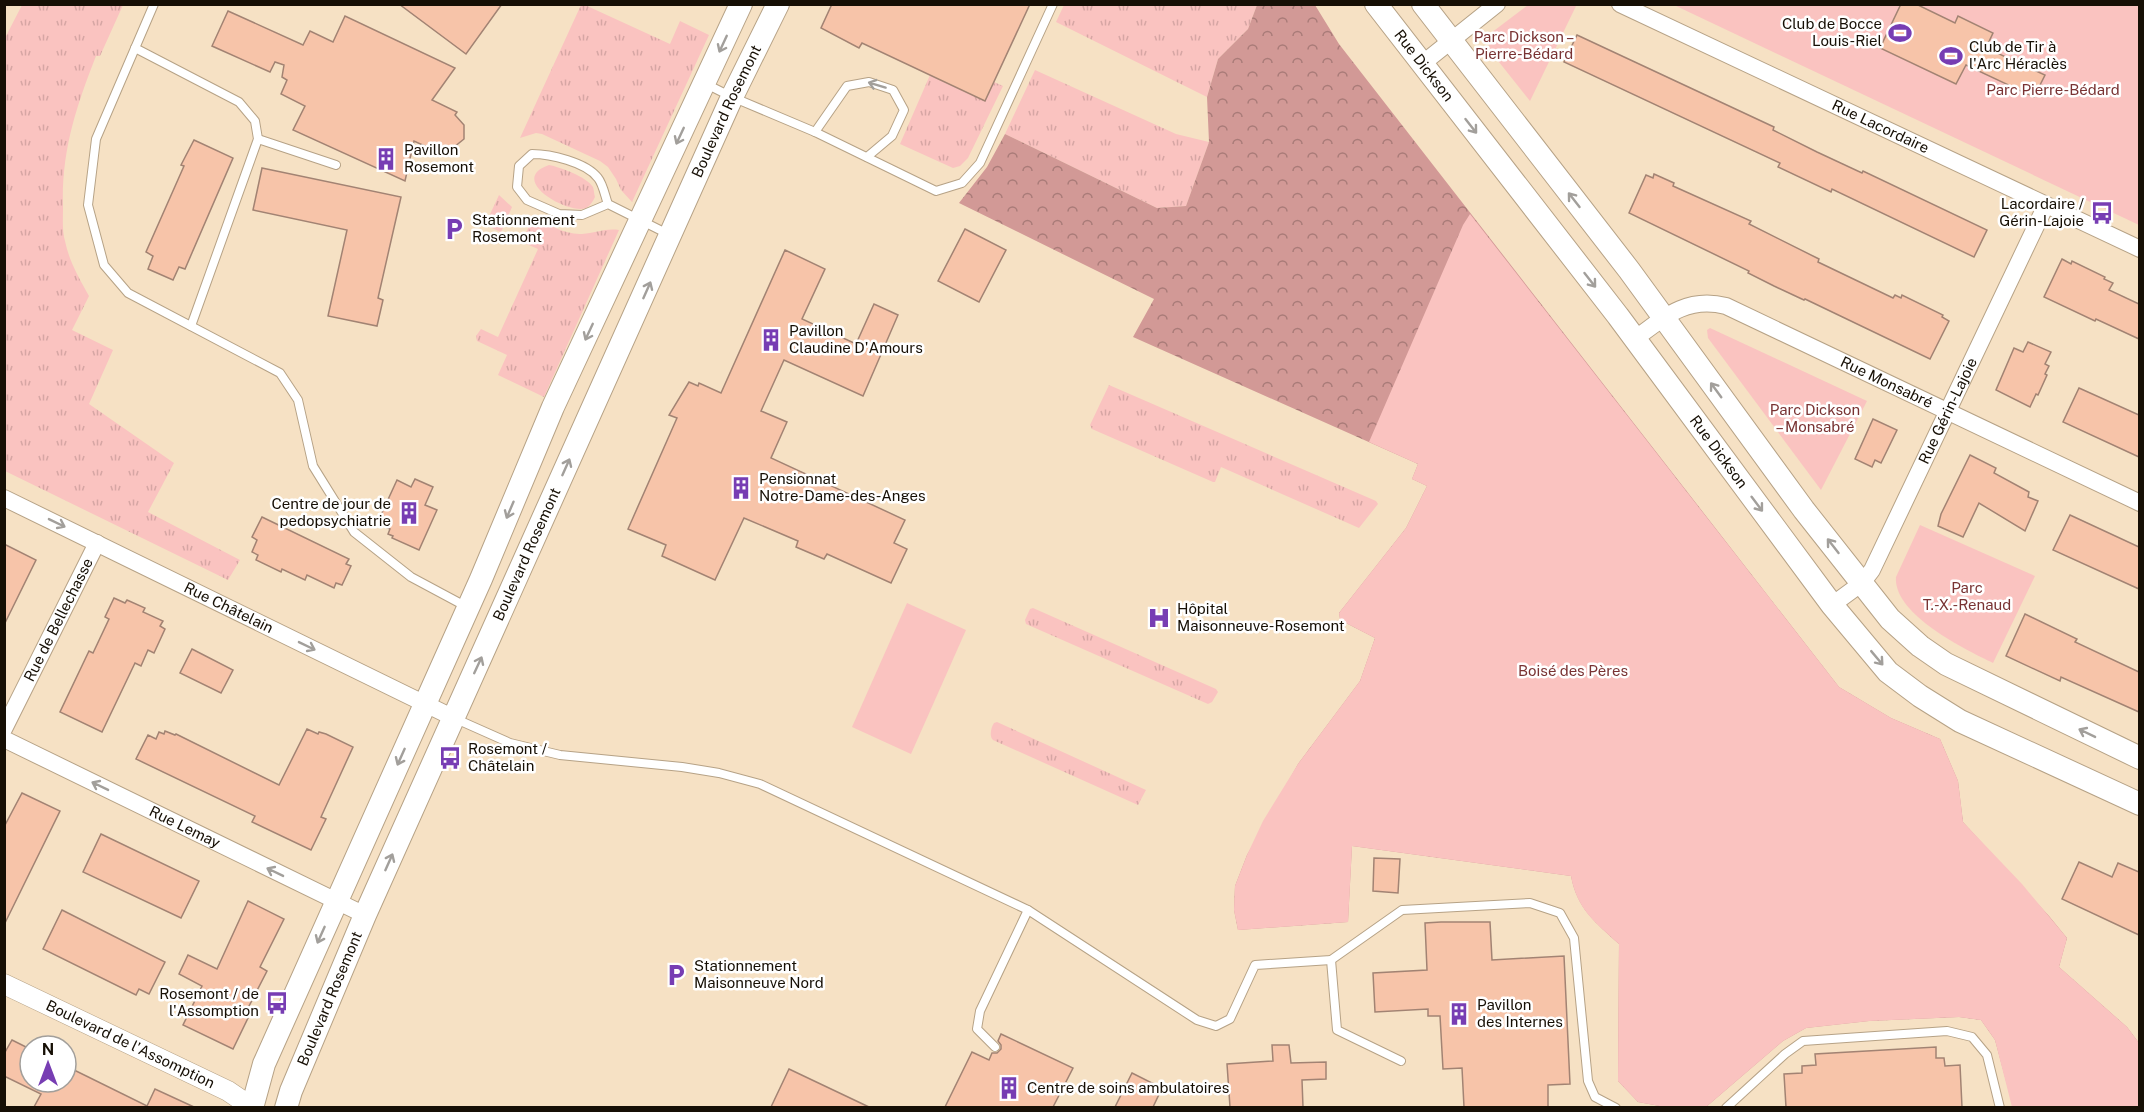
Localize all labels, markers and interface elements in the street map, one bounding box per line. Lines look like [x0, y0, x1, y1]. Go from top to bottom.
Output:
place label: Club de Bocce Louis-Riel [1782, 15, 1882, 49]
sports icon: Club de Bocce Louis-Riel [1887, 20, 1913, 46]
street label: Rue Dickson [1391, 26, 1457, 105]
park label: Parc Dickson – Pierre-Bédard [1474, 28, 1574, 62]
one-way arrow [716, 34, 728, 52]
place label: Club de Tir à l'Arc Héraclès [1969, 38, 2067, 72]
street label: Boulevard Rosemont [688, 42, 764, 180]
sports icon: Club de Tir à l'Arc Héraclès [1938, 43, 1964, 69]
one-way arrow [868, 79, 887, 90]
park label: Parc Pierre-Bédard [1986, 81, 2120, 98]
street label: Rue Lacordaire [1830, 96, 1932, 156]
one-way arrow [1464, 118, 1477, 134]
one-way arrow [673, 127, 685, 145]
place label: Pavillon Rosemont [404, 141, 474, 175]
building icon: Pavillon Rosemont [373, 146, 399, 172]
one-way arrow [1568, 192, 1581, 208]
place label: Lacordaire / Gérin-Lajoie [1999, 195, 2085, 229]
bus stop icon: Lacordaire / Gérin-Lajoie [2089, 200, 2115, 226]
place label: Stationnement Rosemont [472, 211, 575, 245]
parking icon: Stationnement Rosemont [441, 216, 467, 242]
one-way arrow [1584, 272, 1597, 288]
one-way arrow [641, 281, 653, 299]
one-way arrow [583, 322, 595, 340]
place label: Pavillon Claudine D'Amours [789, 322, 923, 356]
building icon: Pavillon Claudine D'Amours [758, 327, 784, 353]
street label: Rue Monsabré [1838, 353, 1936, 411]
street label: Rue Gérin-Lajoie [1915, 355, 1980, 466]
one-way arrow [1710, 382, 1722, 398]
park label: Parc Dickson – Monsabré [1770, 401, 1860, 435]
street label: Rue Dickson [1687, 412, 1751, 491]
one-way arrow [561, 459, 572, 477]
place label: Pensionnat Notre-Dame-des-Anges [759, 470, 926, 504]
building icon: Pensionnat Notre-Dame-des-Anges [728, 475, 754, 501]
street label: Boulevard Rosemont [489, 485, 564, 623]
place label: Centre de jour de pedopsychiatrie [271, 495, 391, 529]
one-way arrow [1751, 496, 1763, 512]
building icon: Centre de jour de pedopsychiatrie [396, 500, 422, 526]
one-way arrow [504, 500, 515, 518]
one-way arrow [48, 518, 66, 530]
one-way arrow [1826, 538, 1839, 554]
street label: Rue de Bellechasse [20, 555, 96, 684]
street label: Rue Châtelain [181, 578, 276, 636]
park label: Parc T.-X.-Renaud [1923, 579, 2011, 613]
place label: Hôpital Maisonneuve-Rosemont [1177, 600, 1345, 634]
hospital icon: Hôpital Maisonneuve-Rosemont [1146, 605, 1172, 631]
one-way arrow [298, 641, 316, 653]
one-way arrow [1870, 650, 1883, 666]
one-way arrow [472, 656, 484, 674]
park label: Boisé des Pères [1518, 662, 1628, 679]
one-way arrow [2078, 726, 2096, 738]
place label: Rosemont / Châtelain [468, 740, 548, 774]
bus stop icon: Rosemont / Châtelain [437, 745, 463, 771]
one-way arrow [394, 747, 406, 765]
one-way arrow [91, 779, 109, 791]
street label: Rue Lemay [147, 802, 223, 851]
one-way arrow [385, 853, 396, 871]
one-way arrow [266, 865, 284, 877]
one-way arrow [315, 926, 326, 944]
street label: Boulevard Rosemont [294, 929, 365, 1068]
place label: Stationnement Maisonneuve Nord [694, 957, 824, 991]
parking icon: Stationnement Maisonneuve Nord [663, 962, 689, 988]
place label: Rosemont / de l'Assomption [159, 985, 259, 1019]
bus stop icon: Rosemont / de l'Assomption [264, 990, 290, 1016]
street label: Boulevard de l'Assomption [44, 996, 218, 1091]
place label: Pavillon des Internes [1477, 996, 1563, 1030]
building icon: Pavillon des Internes [1446, 1001, 1472, 1027]
north arrow [18, 1034, 78, 1094]
text: N [42, 1040, 54, 1059]
building icon: Centre de soins ambulatoires [996, 1075, 1022, 1101]
place label: Centre de soins ambulatoires [1027, 1079, 1229, 1096]

